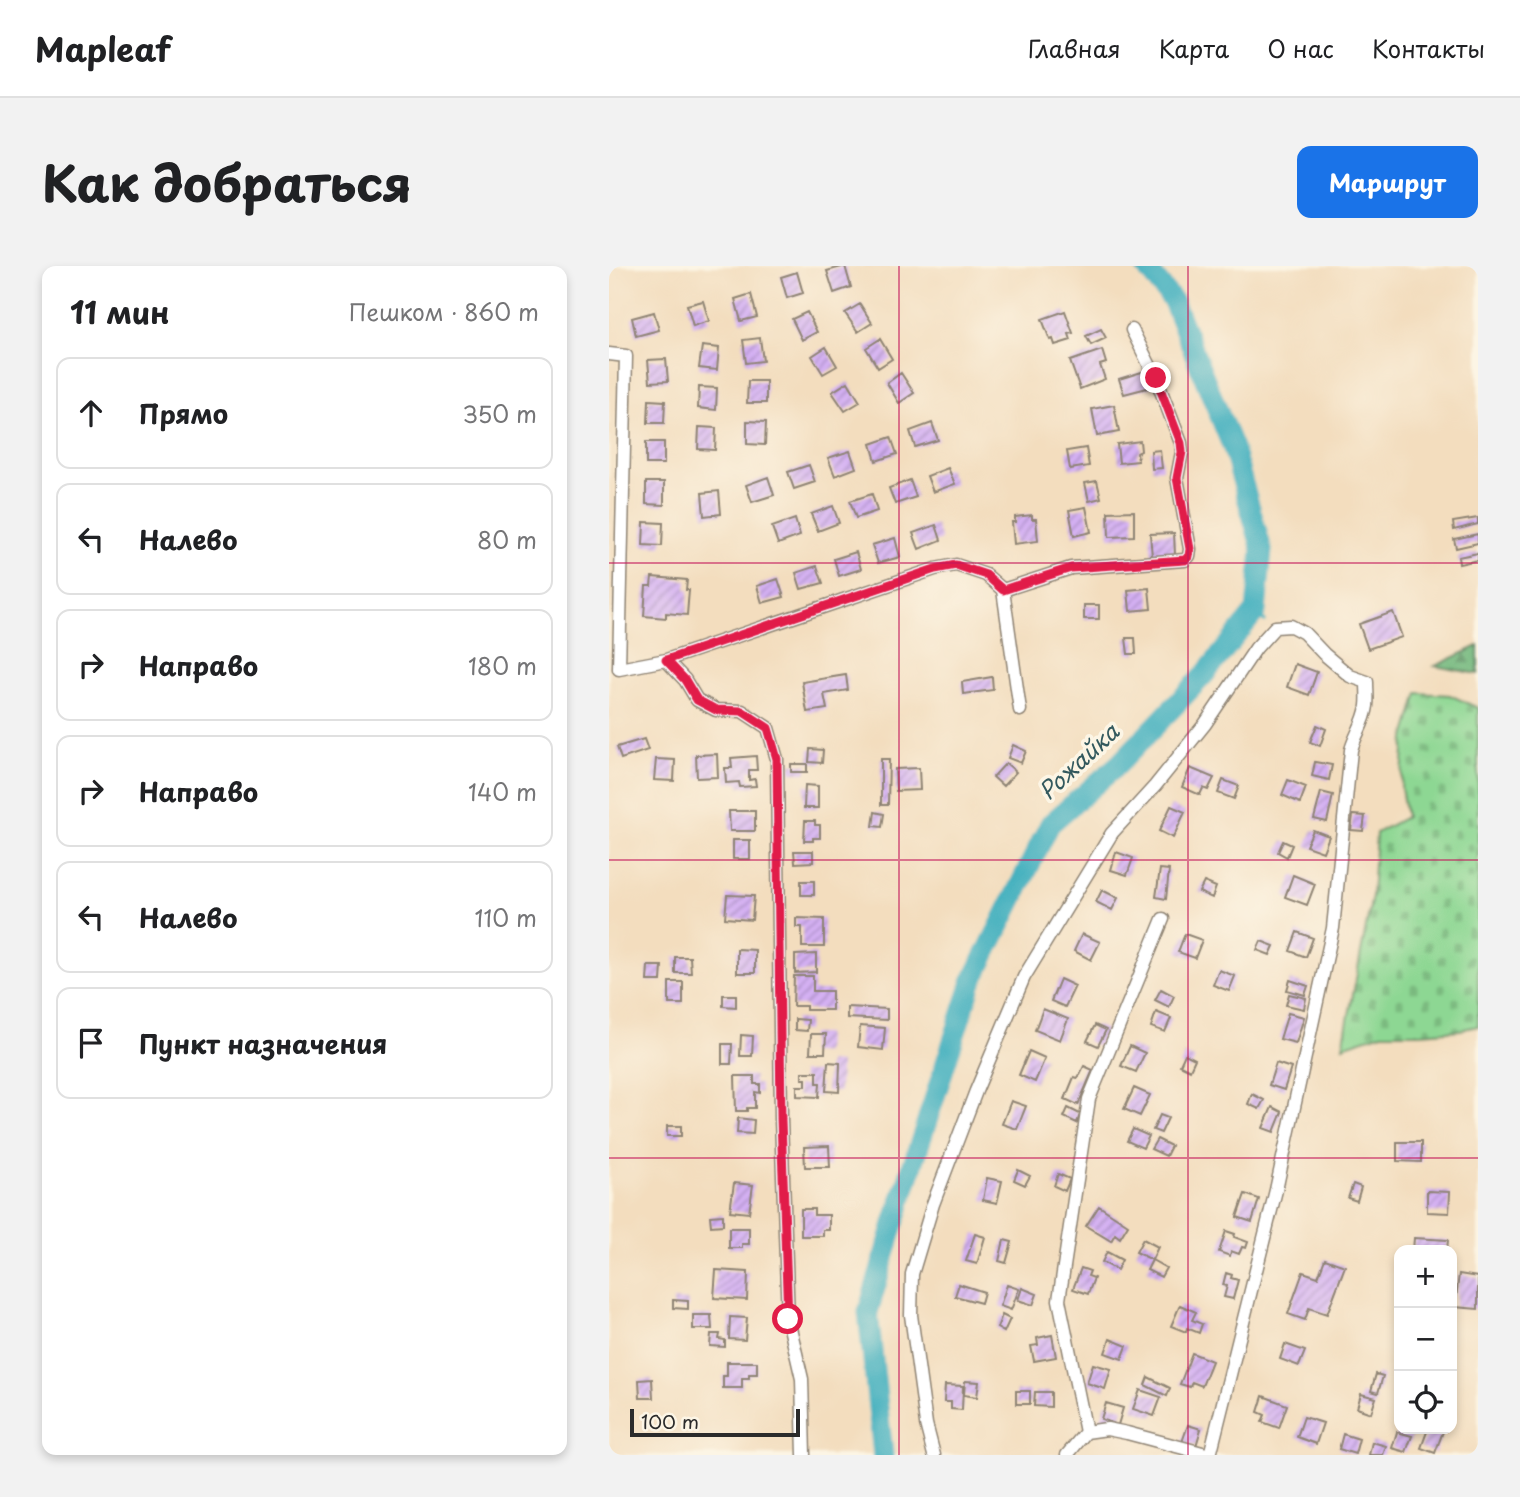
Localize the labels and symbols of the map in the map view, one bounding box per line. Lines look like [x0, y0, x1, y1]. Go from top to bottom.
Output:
route end [1140, 362, 1171, 393]
water label: Рожайка [1030, 714, 1127, 808]
route start [772, 1303, 803, 1334]
scale bar [630, 1406, 800, 1438]

